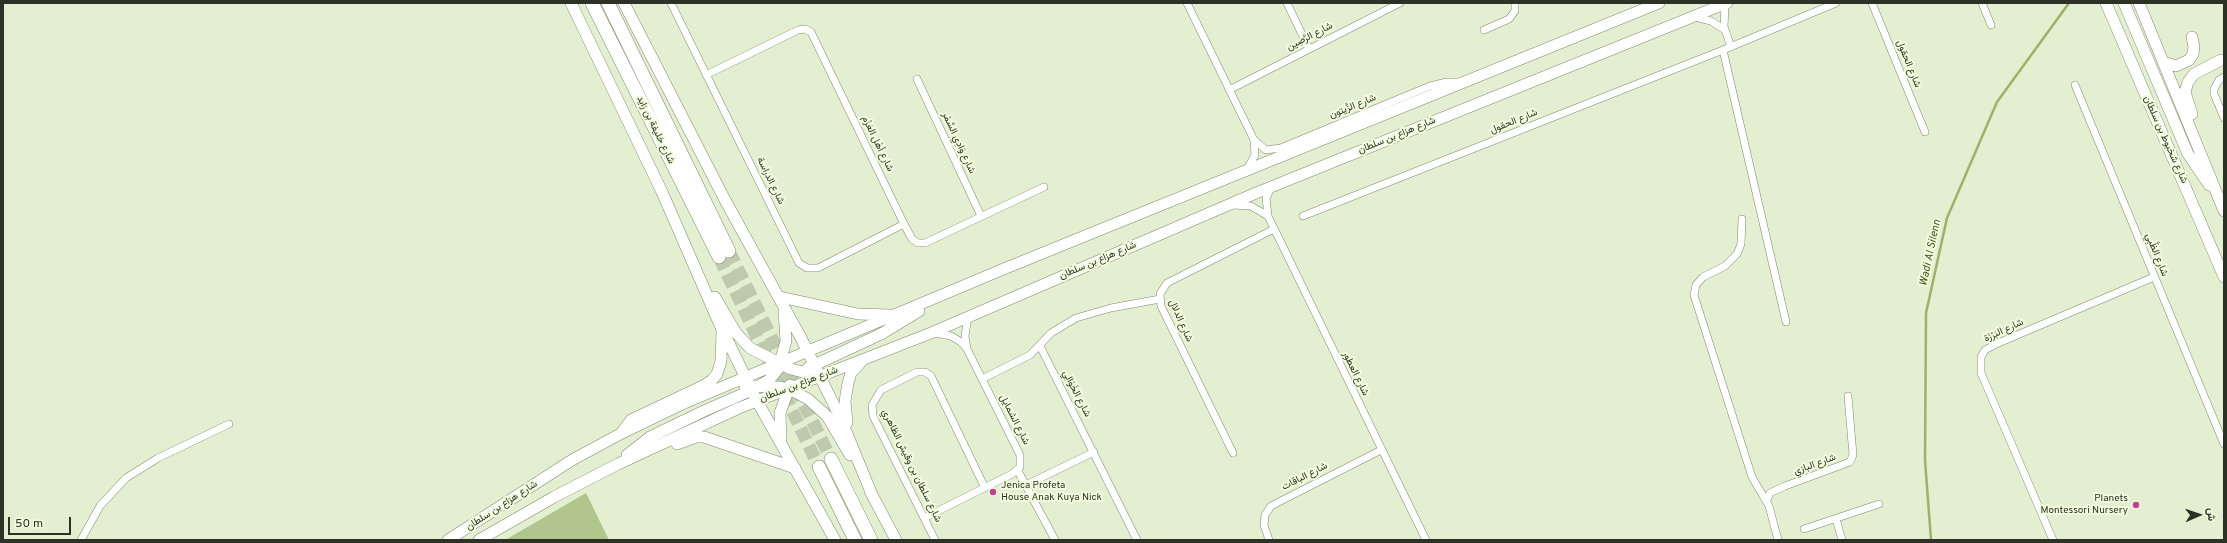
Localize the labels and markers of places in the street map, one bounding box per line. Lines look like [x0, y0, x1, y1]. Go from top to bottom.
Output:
place label: Jenica Profeta House Anak Kuya Nick [1001, 480, 1102, 504]
marker: Jenica Profeta House Anak Kuya Nick [988, 487, 998, 497]
place label: Planets Montessori Nursery [2041, 493, 2128, 516]
marker: Planets Montessori Nursery [2131, 500, 2141, 510]

